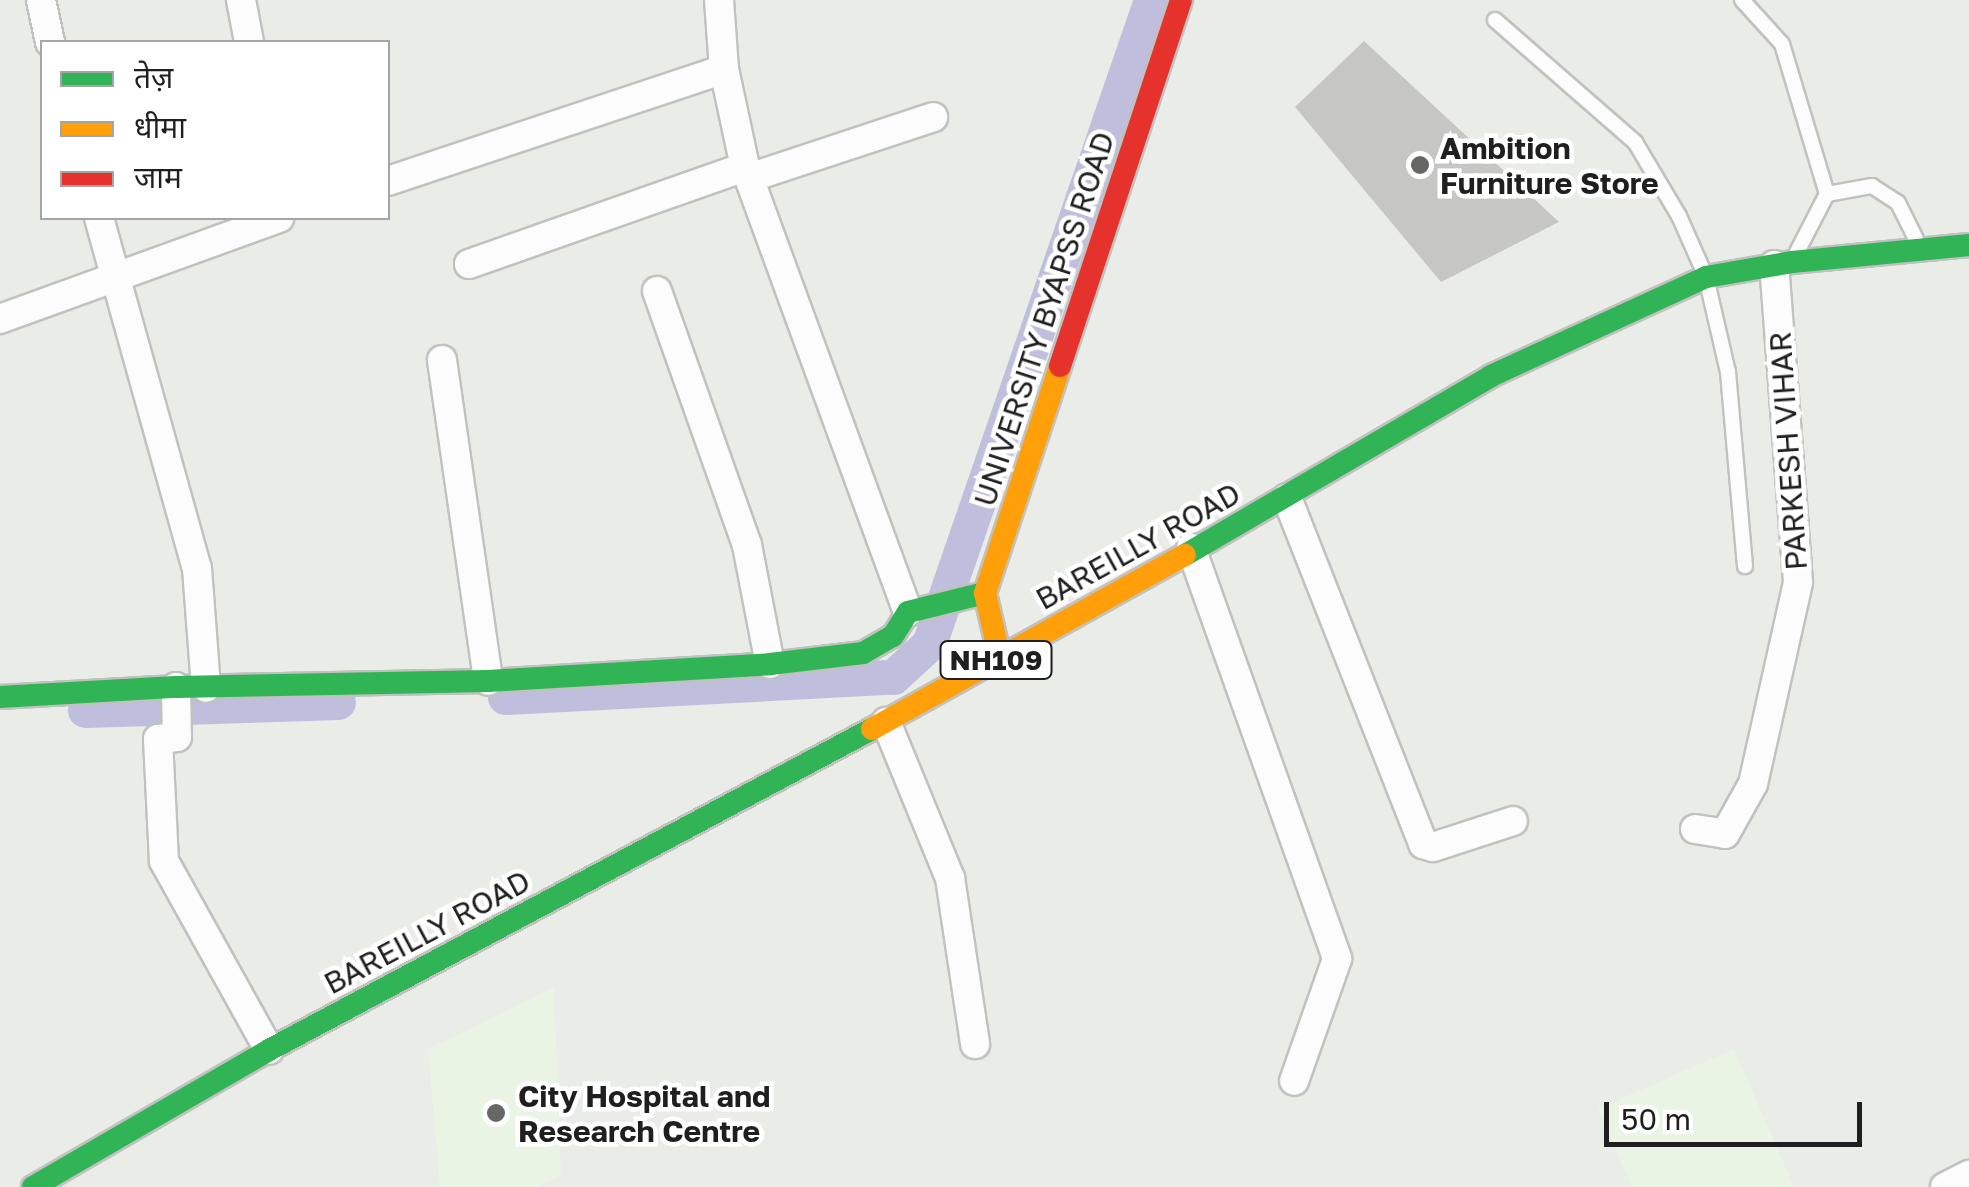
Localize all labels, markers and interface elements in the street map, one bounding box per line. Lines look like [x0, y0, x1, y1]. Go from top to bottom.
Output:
legend [40, 40, 390, 220]
text: तेज़ [134, 59, 173, 95]
text: धीमा [134, 109, 186, 145]
street label: UNIVERSITY BYAPSS ROAD [966, 127, 1122, 511]
place label: Ambition Furniture Store [1440, 130, 1659, 200]
marker: Ambition Furniture Store [1409, 154, 1431, 176]
text: जाम [134, 159, 182, 195]
street label: PARKESH VIHAR [1762, 331, 1814, 571]
street label: BAREILLY ROAD [1030, 475, 1246, 617]
road number: NH109 [938, 637, 1054, 683]
street label: BAREILLY ROAD [318, 863, 536, 1001]
place label: City Hospital and Research Centre [518, 1078, 771, 1148]
scale bar [1609, 1082, 1866, 1144]
marker: City Hospital and Research Centre [483, 1100, 509, 1126]
text: 50 m [1621, 1101, 1691, 1137]

